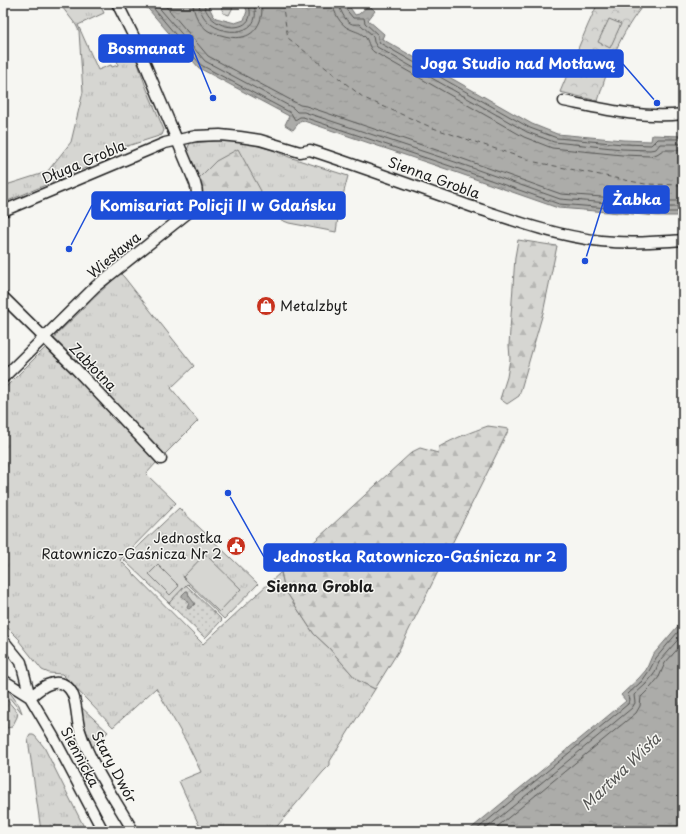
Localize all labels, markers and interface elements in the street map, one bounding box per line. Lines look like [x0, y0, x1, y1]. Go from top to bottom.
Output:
callout: Bosmanat [99, 35, 193, 62]
text: Bosmanat [107, 36, 185, 59]
callout: Joga Studio nad Motławą [413, 50, 623, 77]
text: Joga Studio nad Motławą [421, 51, 615, 74]
street label: Długa Grobla [39, 134, 129, 189]
street label: Sienna Grobla [385, 151, 483, 204]
callout: Żabka [604, 186, 669, 213]
text: Żabka [612, 187, 662, 210]
callout: Komisariat Policji II w Gdańsku [92, 192, 345, 219]
text: Komisariat Policji II w Gdańsku [100, 193, 336, 216]
street label: Wiesława [82, 226, 145, 283]
shop icon: Metalzbyt [255, 295, 277, 317]
place label: Metalzbyt [280, 295, 348, 316]
street label: Zabłotna [65, 338, 122, 396]
place label: Jednostka Ratowniczo-Gaśnicza Nr 2 [41, 527, 222, 564]
public building icon: Jednostka Ratowniczo-Gaśnicza Nr 2 [225, 535, 247, 557]
callout: Jednostka Ratowniczo-Gaśnicza nr 2 [264, 544, 566, 571]
text: Jednostka Ratowniczo-Gaśnicza nr 2 [273, 544, 557, 567]
district label: Sienna Grobla [266, 574, 374, 597]
street label: Siennicka [56, 723, 105, 791]
street label: Stary Dwór [87, 727, 142, 807]
water label: Martwa Wisła [575, 727, 665, 815]

